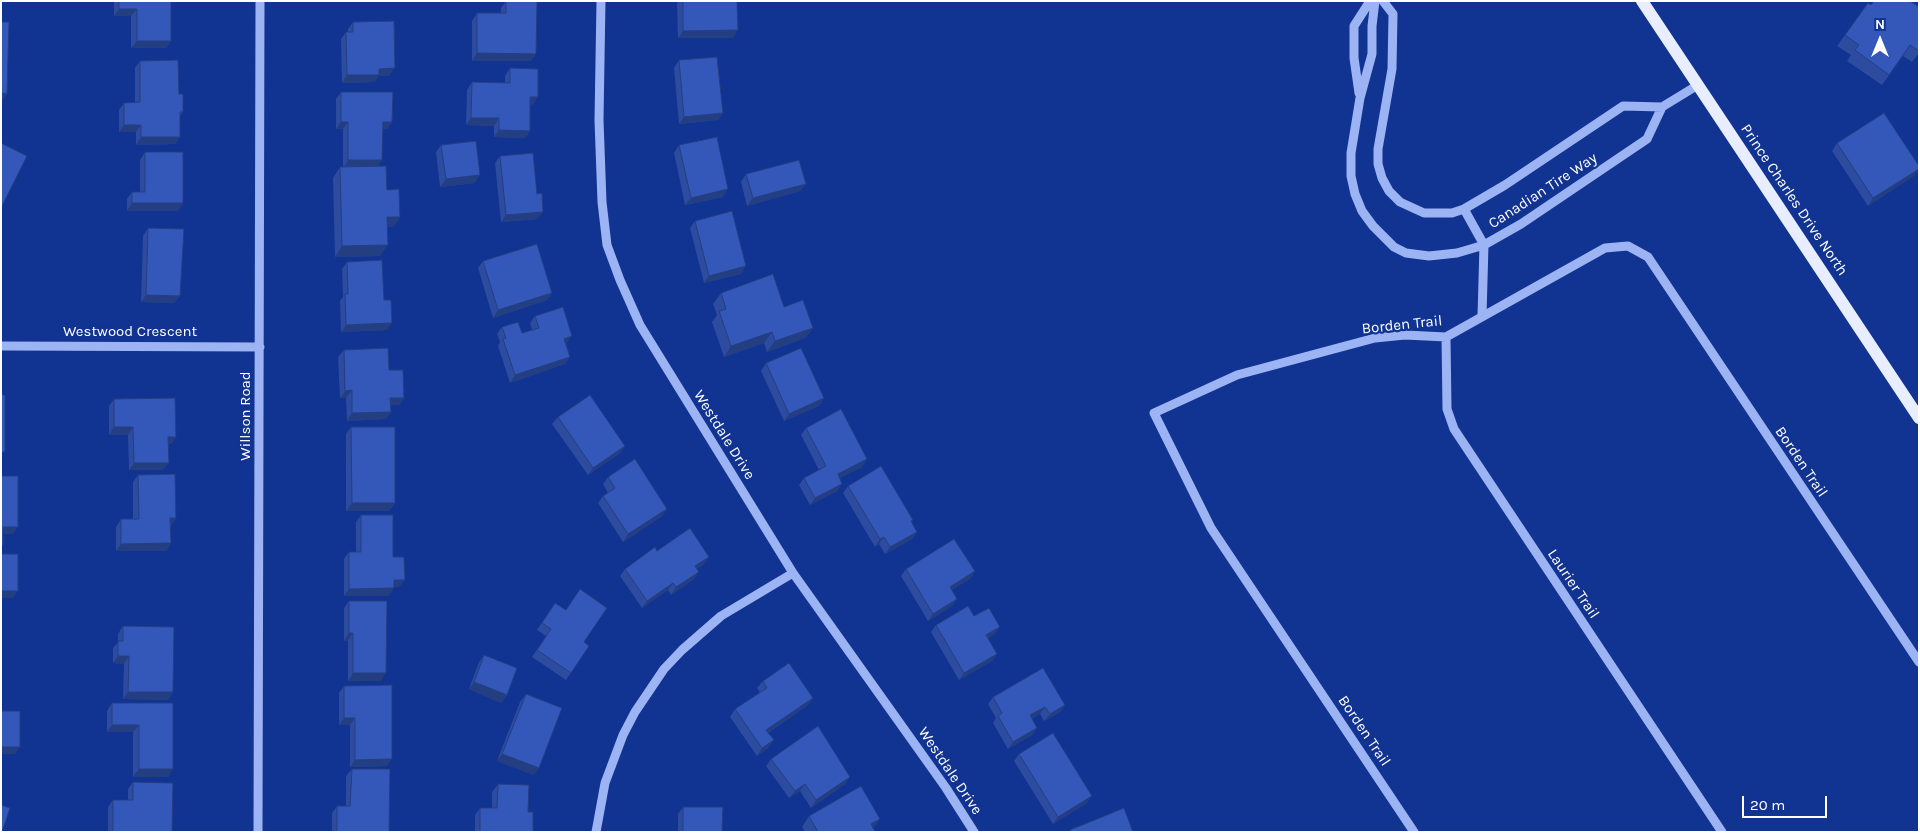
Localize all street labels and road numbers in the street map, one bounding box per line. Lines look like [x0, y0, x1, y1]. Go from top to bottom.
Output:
street label: Prince Charles Drive North [1737, 121, 1851, 279]
street label: Canadian Tire Way [1485, 149, 1601, 233]
street label: Borden Trail [1361, 312, 1443, 338]
street label: Westwood Crescent [63, 323, 197, 341]
street label: Willson Road [237, 371, 255, 461]
street label: Westdale Drive [689, 387, 759, 483]
street label: Borden Trail [1771, 423, 1831, 501]
street label: Laurier Trail [1543, 546, 1603, 622]
street label: Borden Trail [1334, 692, 1394, 770]
street label: Westdale Drive [914, 724, 986, 818]

